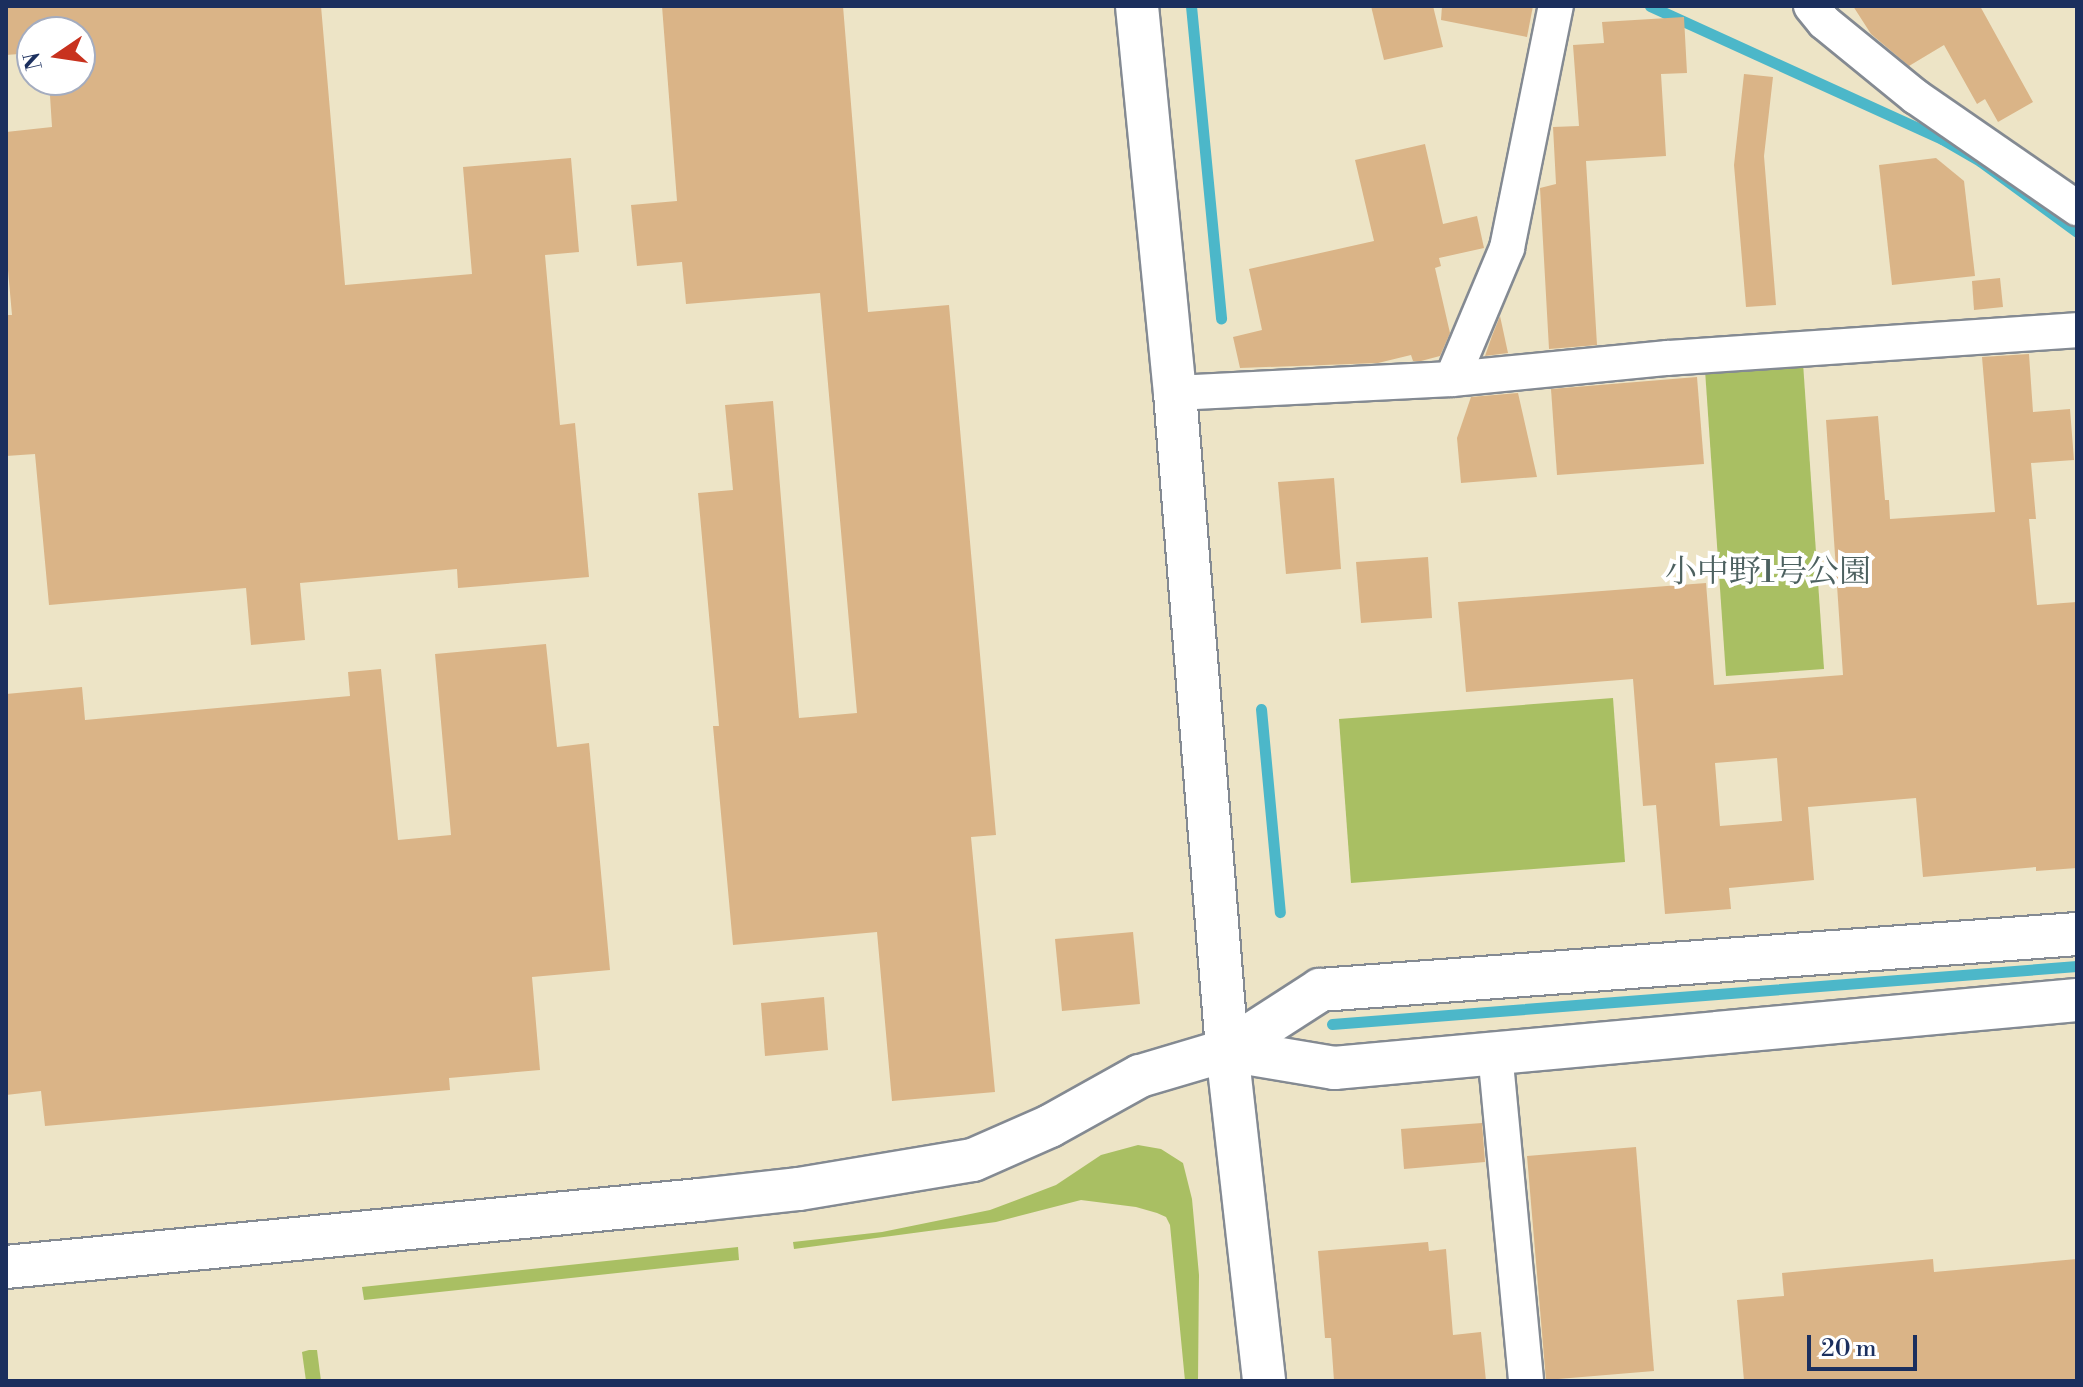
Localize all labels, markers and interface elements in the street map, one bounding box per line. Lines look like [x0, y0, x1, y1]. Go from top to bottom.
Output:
north arrow [16, 16, 96, 96]
text: N [19, 50, 49, 73]
park label: 小中野1号公園 [1665, 553, 1871, 591]
scale bar [1811, 1319, 1921, 1369]
text: 20 m [1821, 1334, 1877, 1364]

